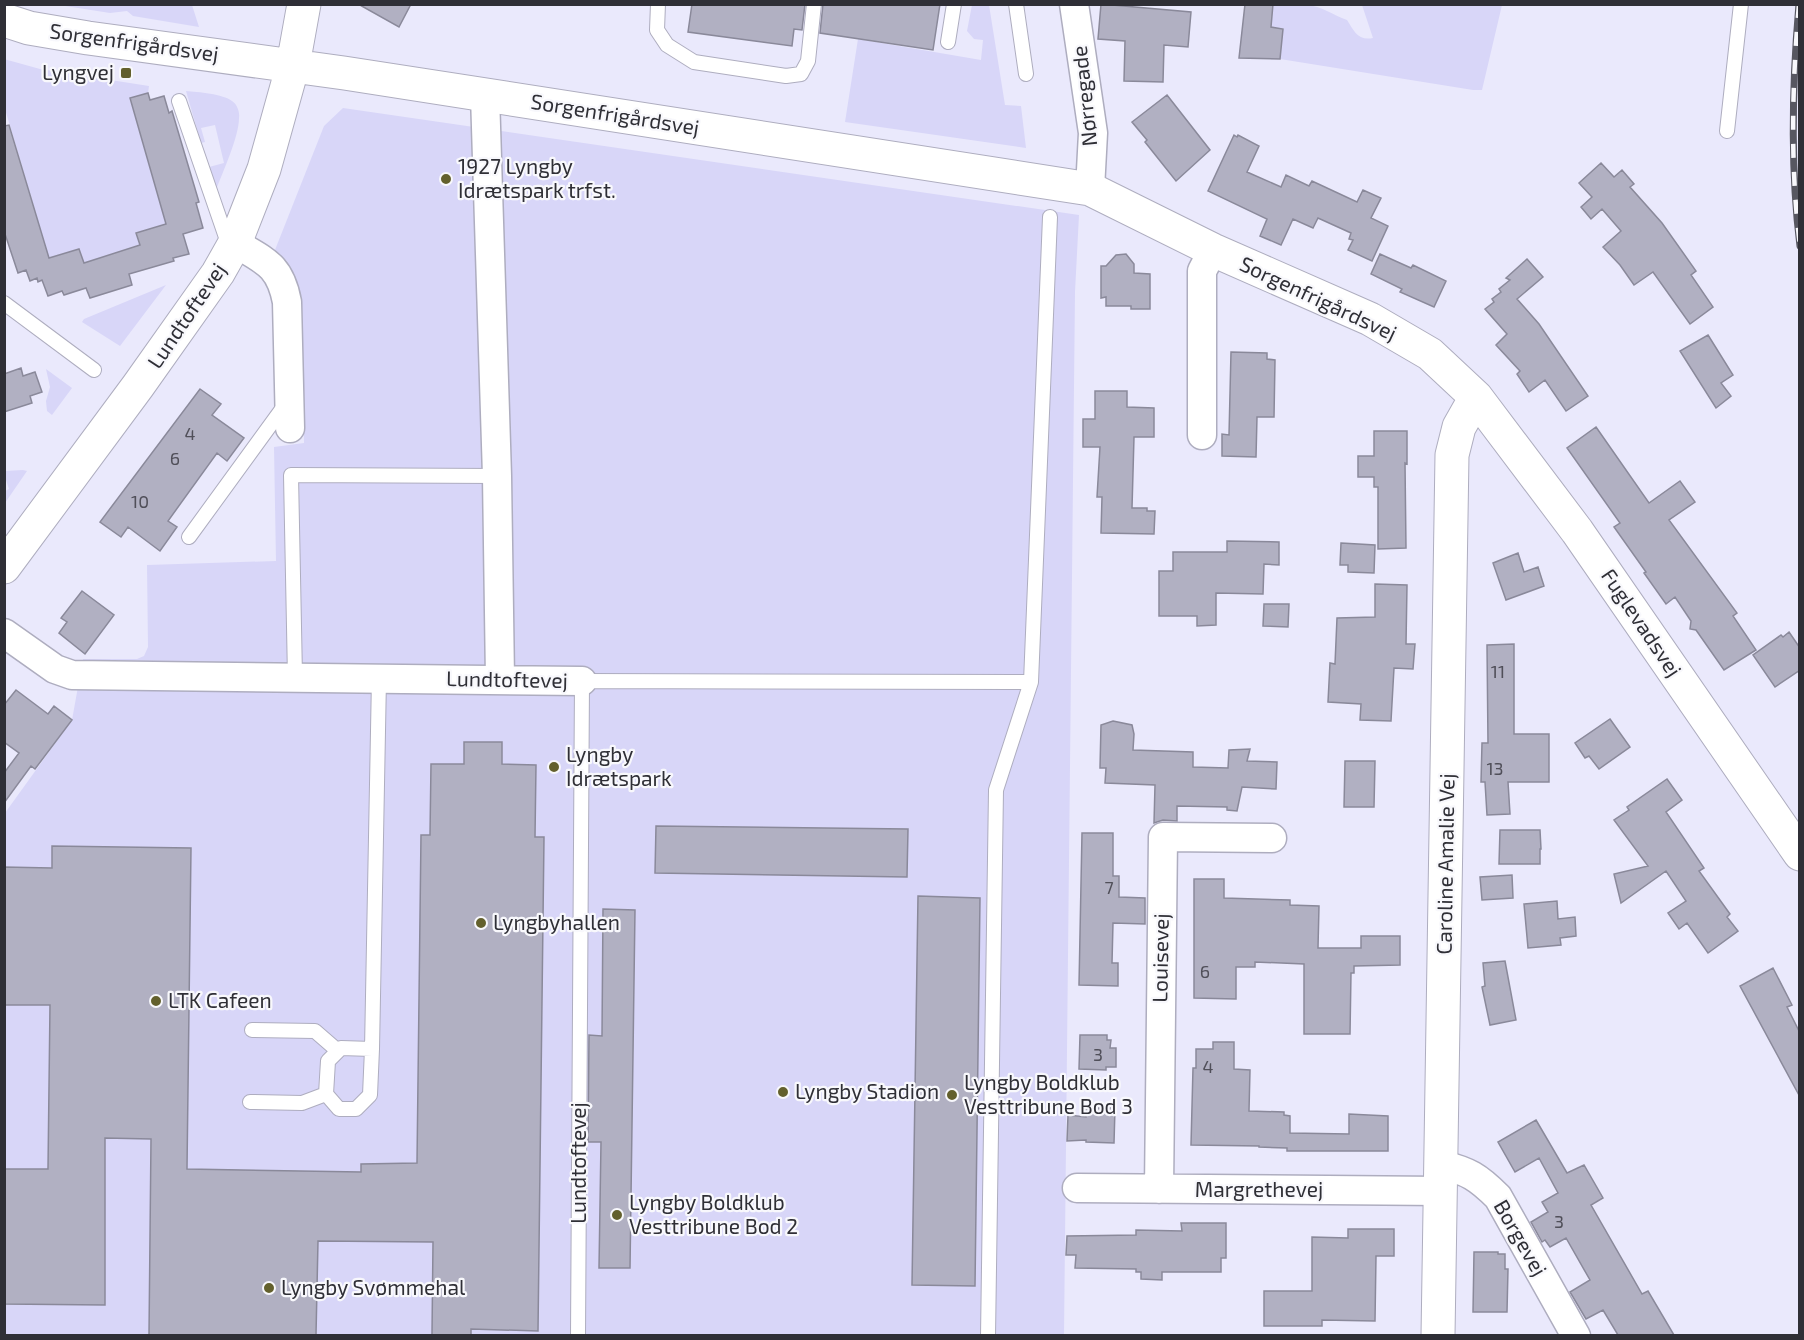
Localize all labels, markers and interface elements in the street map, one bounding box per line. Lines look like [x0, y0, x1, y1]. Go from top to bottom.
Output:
street label: Sorgenfrigårdsvej [48, 17, 220, 67]
street label: Nørregade [1066, 45, 1101, 148]
place label: Lyngvej [42, 59, 114, 85]
marker: Lyngvej [119, 66, 133, 80]
street label: Sorgenfrigårdsvej [529, 88, 701, 140]
place label: 1927 Lyngby Idrætspark trfst. [458, 153, 616, 202]
marker: 1927 Lyngby Idrætspark trfst. [439, 172, 453, 186]
street label: Sorgenfrigårdsvej [1236, 250, 1401, 346]
street label: Lundtoftevej [141, 258, 231, 373]
house number: 4 [184, 422, 196, 444]
house number: 6 [170, 447, 180, 469]
house number: 10 [131, 490, 149, 512]
street label: Fuglevadsvej [1596, 563, 1688, 681]
house number: 11 [1491, 660, 1505, 682]
street label: Lundtoftevej [446, 665, 568, 693]
place label: Lyngby Idrætspark [566, 741, 672, 790]
house number: 13 [1486, 757, 1504, 779]
marker: Lyngby Idrætspark [547, 760, 561, 774]
street label: Caroline Amalie Vej [1430, 773, 1460, 955]
house number: 7 [1104, 876, 1114, 898]
place label: Lyngbyhallen [493, 909, 620, 934]
street label: Louisevej [1146, 913, 1174, 1003]
marker: Lyngbyhallen [474, 916, 488, 930]
house number: 6 [1200, 960, 1210, 982]
place label: LTK Cafeen [168, 987, 272, 1012]
marker: LTK Cafeen [149, 994, 163, 1008]
house number: 3 [1093, 1043, 1103, 1065]
house number: 4 [1202, 1055, 1214, 1077]
place label: Lyngby Boldklub Vesttribune Bod 3 [964, 1069, 1133, 1118]
place label: Lyngby Stadion [795, 1078, 939, 1103]
marker: Lyngby Stadion [776, 1085, 790, 1099]
marker: Lyngby Boldklub Vesttribune Bod 3 [945, 1088, 959, 1102]
street label: Lundtoftevej [565, 1102, 591, 1224]
street label: Margrethevej [1195, 1176, 1323, 1202]
place label: Lyngby Boldklub Vesttribune Bod 2 [629, 1189, 798, 1238]
street label: Borgevej [1489, 1195, 1553, 1280]
marker: Lyngby Boldklub Vesttribune Bod 2 [610, 1208, 624, 1222]
house number: 3 [1554, 1210, 1564, 1232]
place label: Lyngby Svømmehal [281, 1274, 466, 1299]
marker: Lyngby Svømmehal [262, 1281, 276, 1295]

